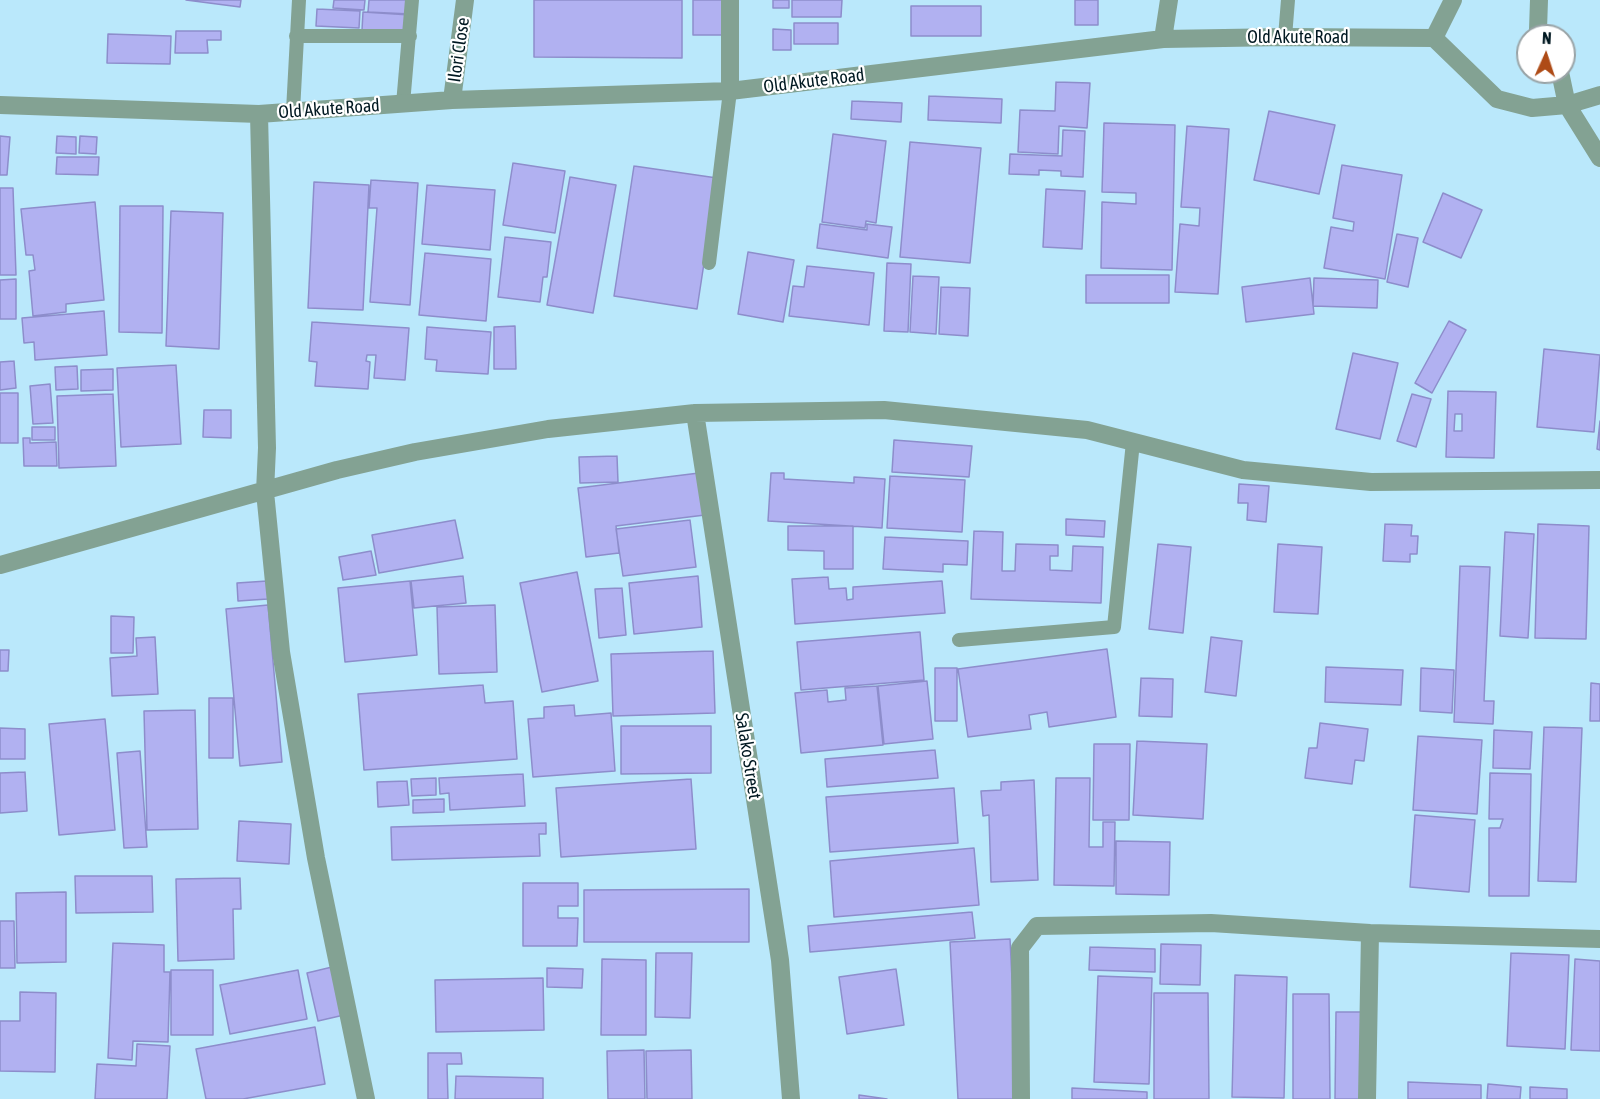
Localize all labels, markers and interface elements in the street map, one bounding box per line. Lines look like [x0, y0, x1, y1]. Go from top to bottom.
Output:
street label: Ilori Close [444, 16, 474, 84]
north arrow [1516, 24, 1576, 84]
street label: Old Akute Road [1247, 26, 1349, 48]
text: N [1542, 29, 1552, 47]
street label: Old Akute Road [762, 64, 866, 98]
street label: Old Akute Road [278, 95, 380, 123]
street label: Salako Street [731, 711, 765, 801]

